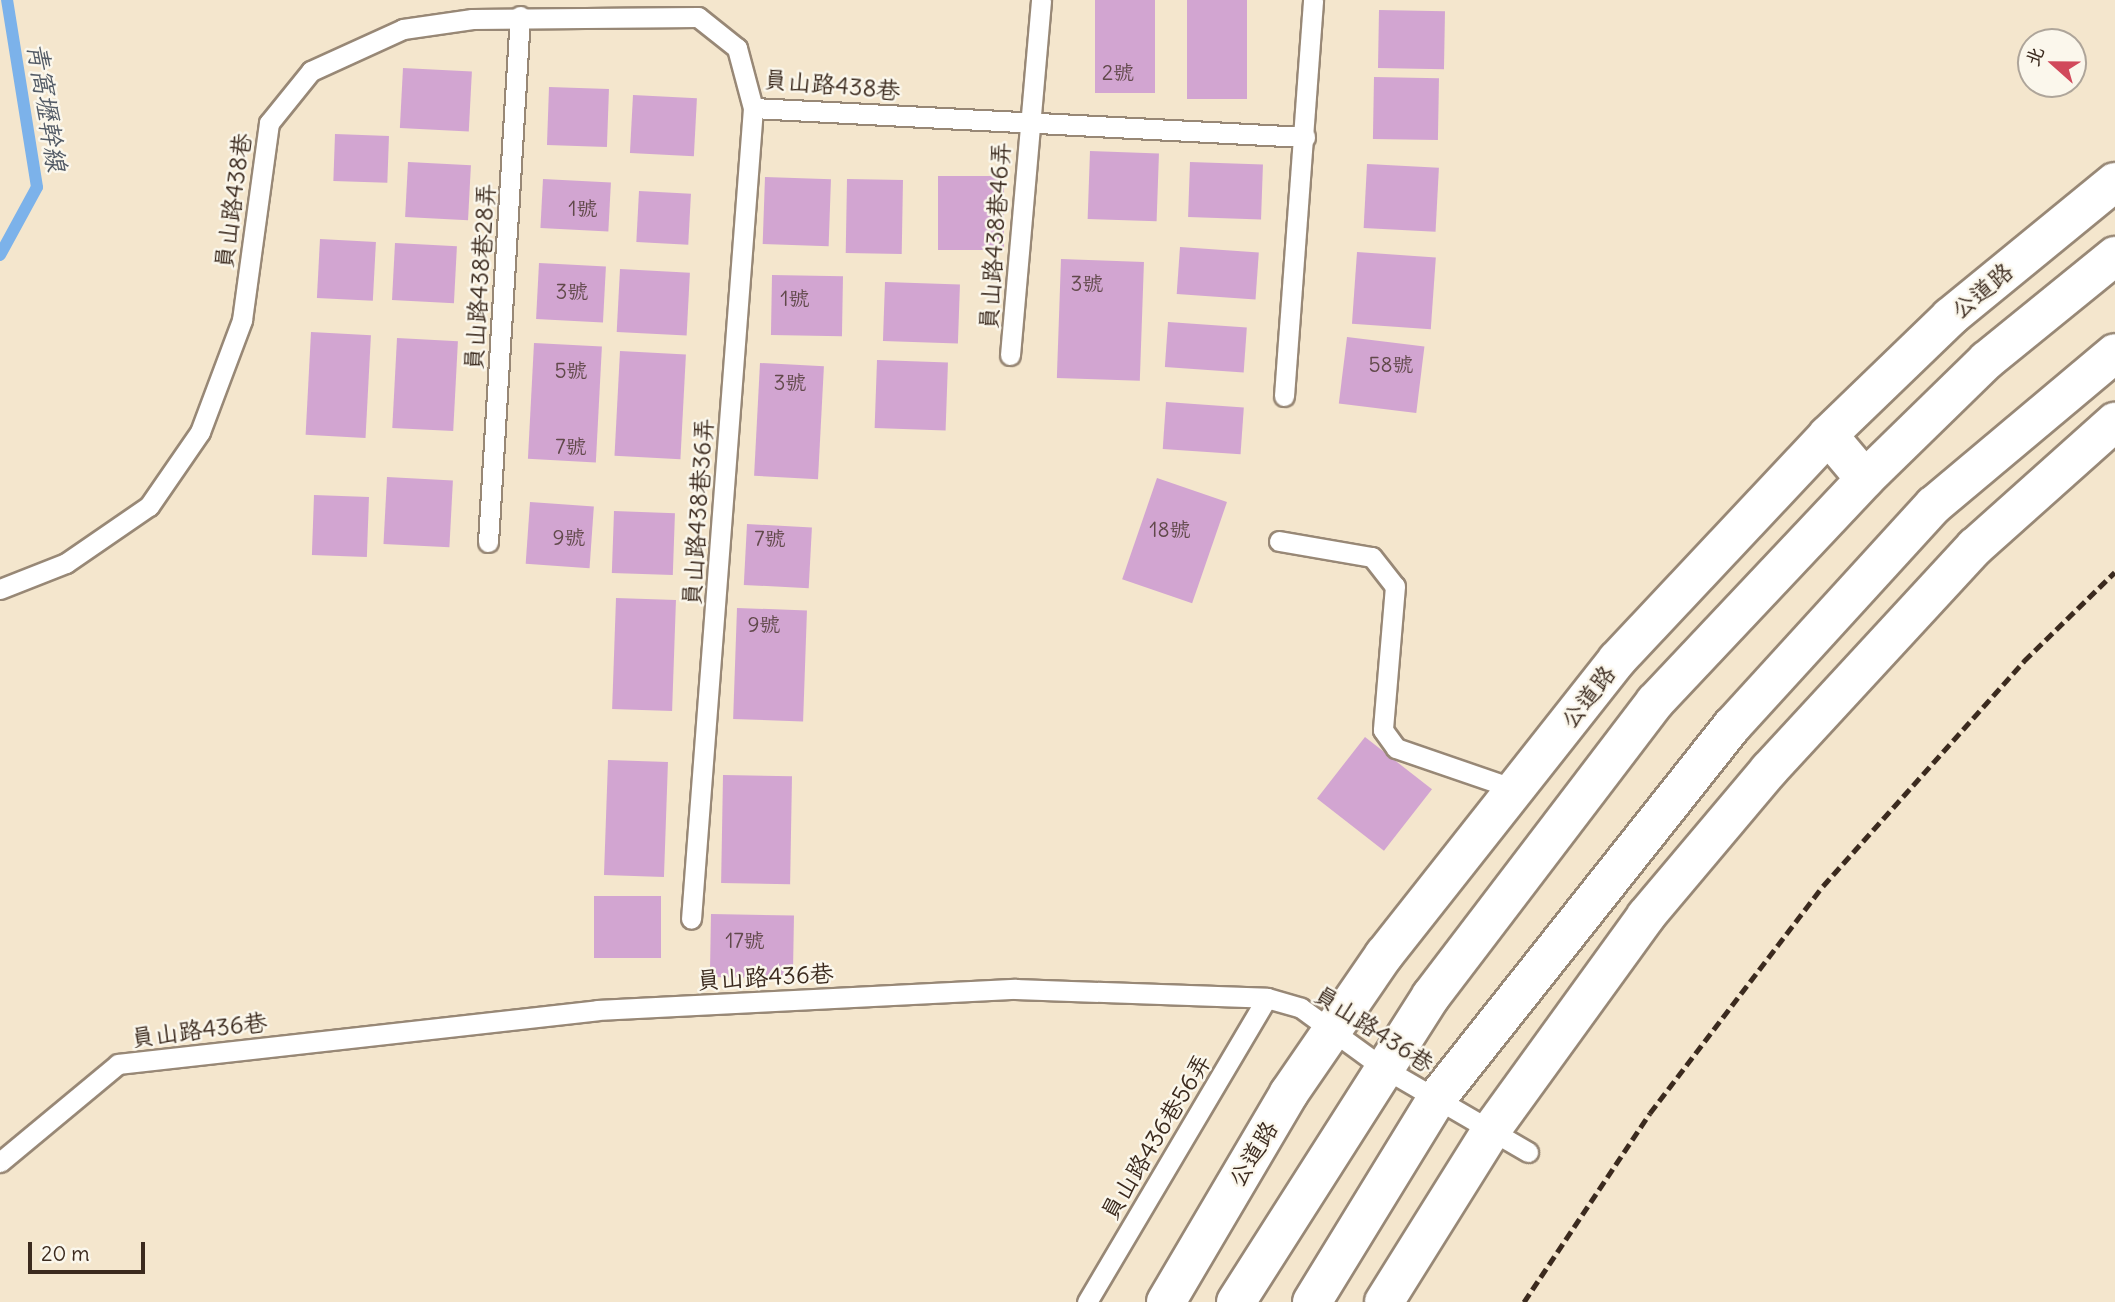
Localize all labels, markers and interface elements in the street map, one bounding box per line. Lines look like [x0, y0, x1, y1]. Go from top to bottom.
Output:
north arrow [2017, 28, 2087, 98]
water label: 青窩壢幹線 [21, 40, 73, 174]
text: 北 [2020, 43, 2049, 69]
house number: 2號 [1102, 60, 1134, 86]
street label: 員山路438巷 [762, 65, 902, 105]
street label: 員山路438巷 [209, 131, 257, 271]
street label: 員山路438巷46弄 [974, 141, 1016, 331]
street label: 員山路438巷28弄 [459, 182, 501, 372]
house number: 1號 [568, 196, 598, 222]
street label: 公道路 [1945, 257, 2019, 325]
house number: 3號 [1071, 271, 1103, 297]
house number: 3號 [556, 279, 588, 305]
house number: 1號 [780, 286, 810, 312]
house number: 58號 [1368, 352, 1414, 378]
house number: 5號 [554, 358, 588, 384]
house number: 3號 [774, 370, 806, 396]
street label: 員山路438巷36弄 [677, 417, 719, 607]
house number: 7號 [555, 434, 587, 460]
house number: 18號 [1149, 517, 1191, 543]
house number: 9號 [552, 525, 586, 551]
house number: 7號 [754, 526, 786, 552]
house number: 9號 [747, 612, 781, 638]
street label: 公道路 [1554, 660, 1622, 734]
house number: 17號 [725, 928, 765, 954]
street label: 員山路436巷 [696, 959, 834, 995]
street label: 員山路436巷 [1309, 980, 1439, 1078]
street label: 員山路436巷 [129, 1007, 269, 1053]
street label: 員山路436巷56弄 [1095, 1049, 1217, 1225]
street label: 公道路 [1222, 1116, 1284, 1192]
scale bar [32, 1228, 149, 1272]
text: 20 m [41, 1240, 90, 1267]

